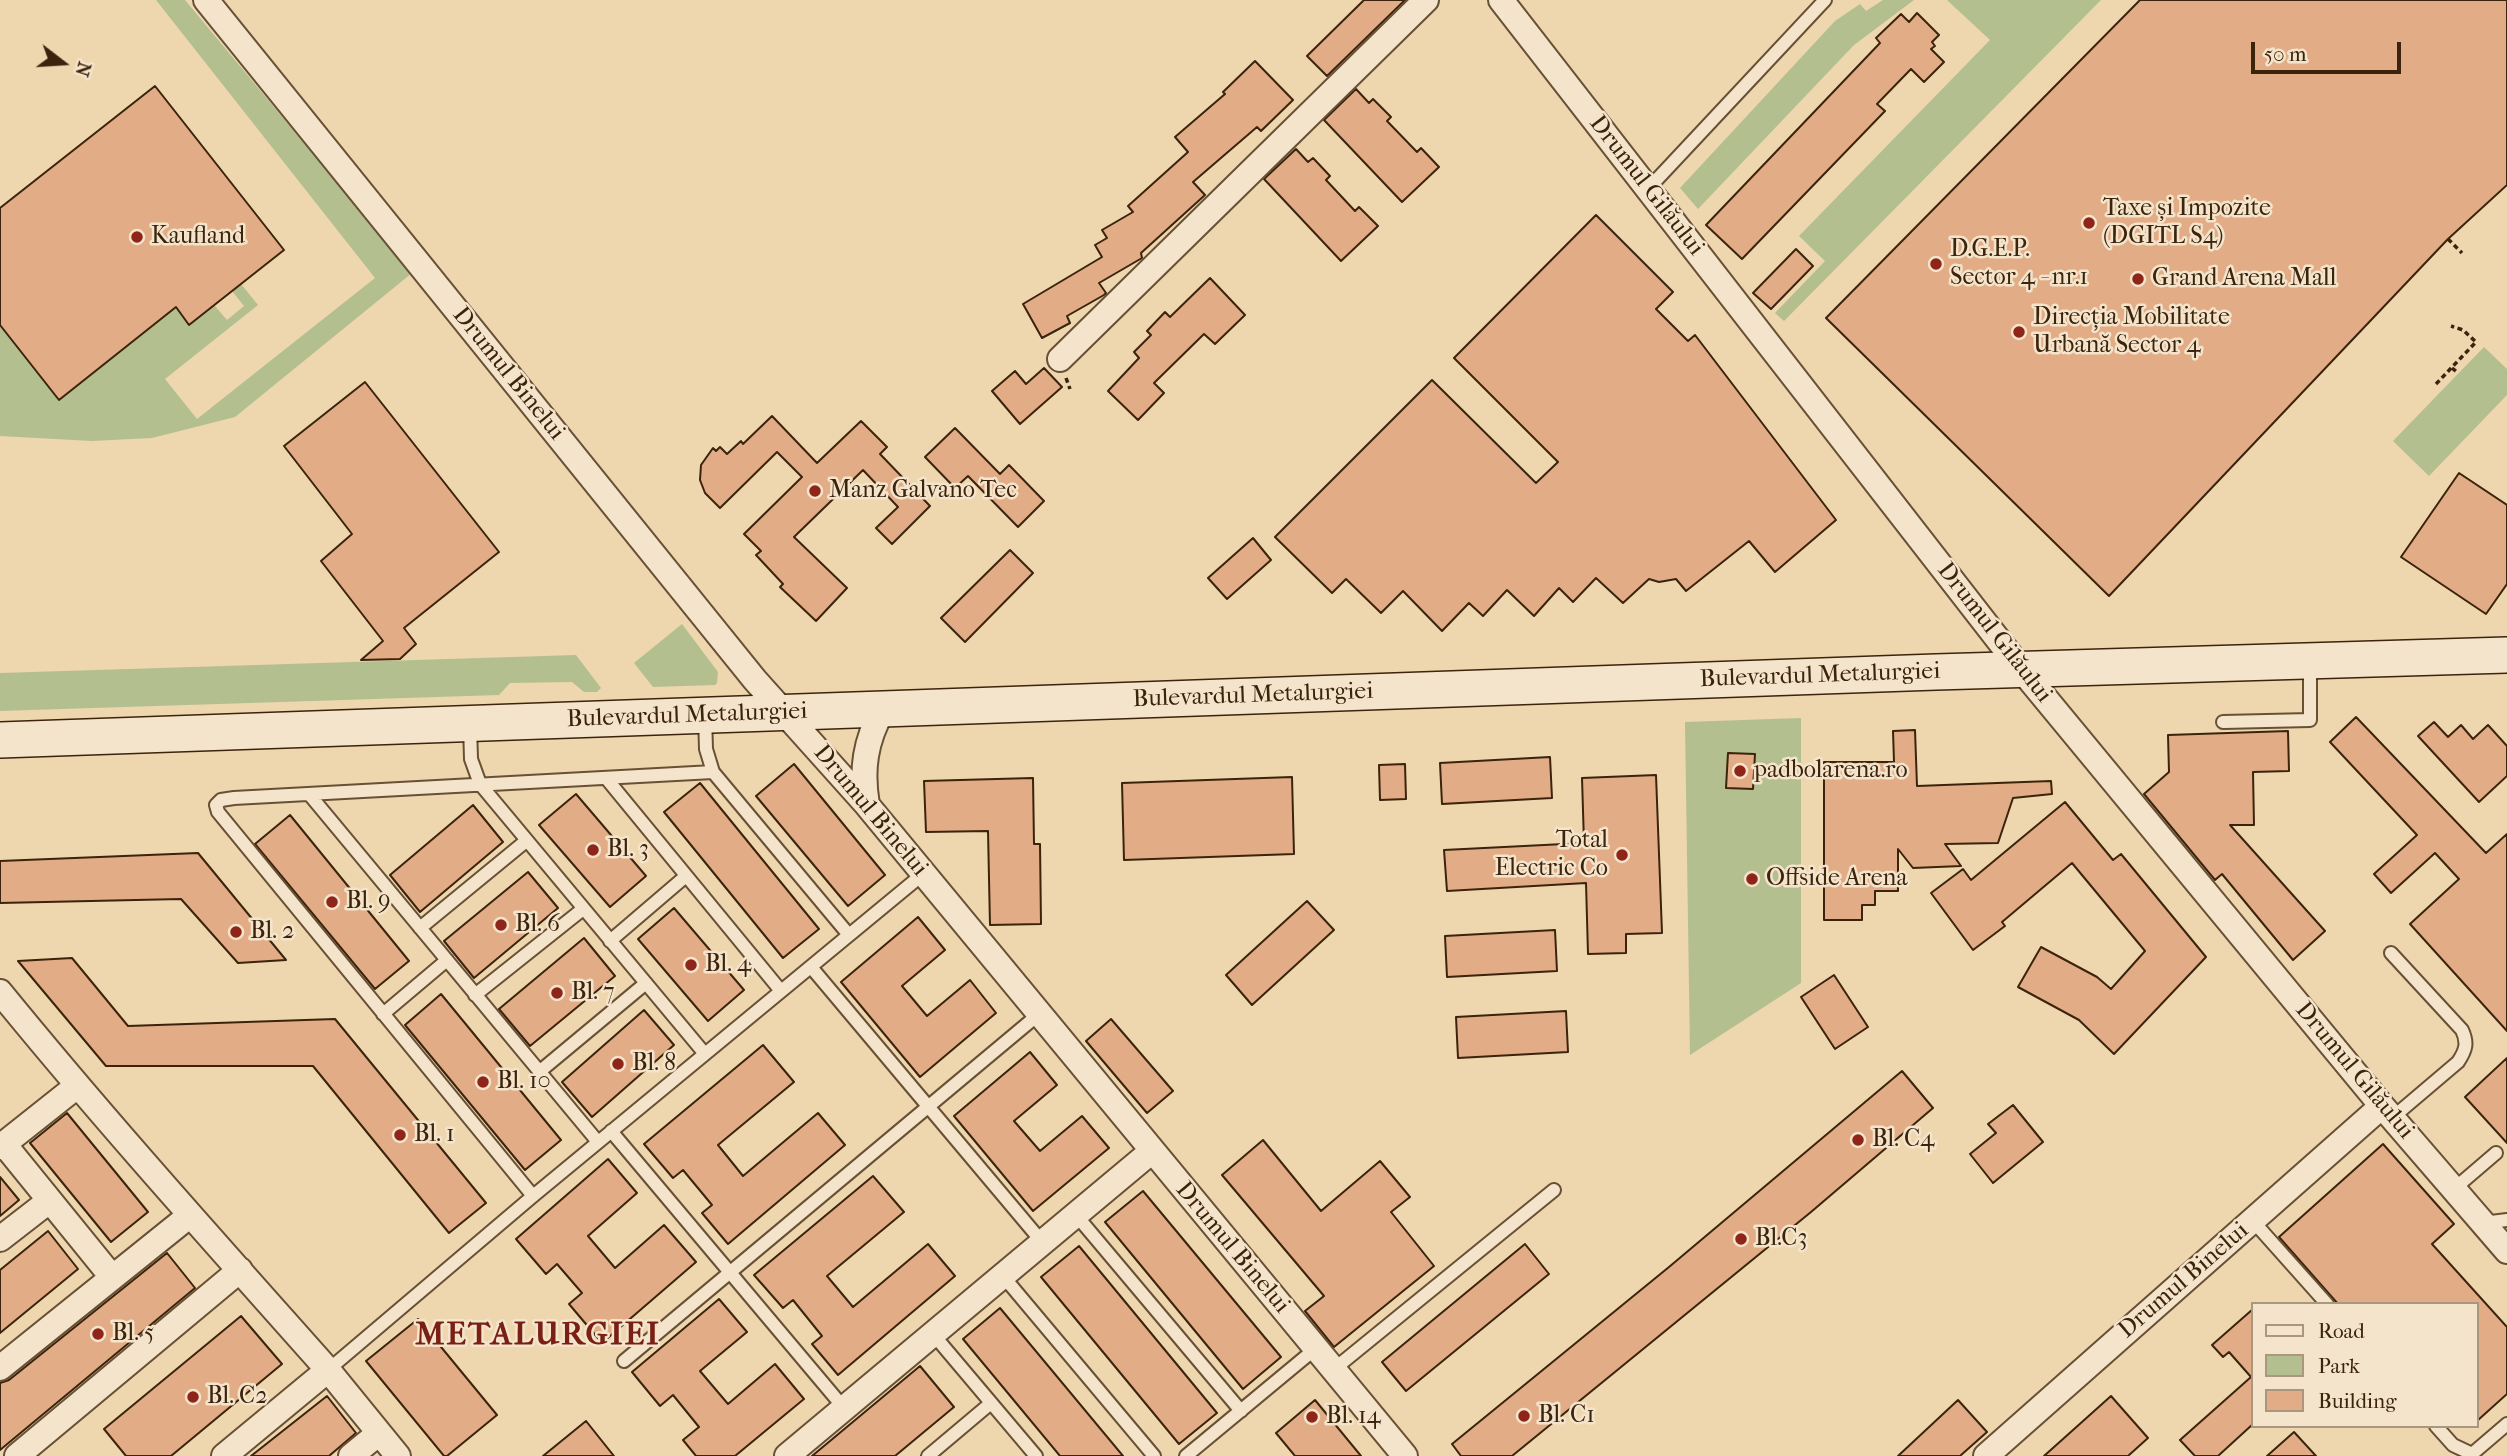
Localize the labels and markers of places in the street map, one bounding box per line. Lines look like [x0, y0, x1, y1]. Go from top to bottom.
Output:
place label: Taxe și Impozite (DGITL S4) [2103, 195, 2271, 251]
marker: Taxe și Impozite (DGITL S4) [2081, 215, 2097, 231]
place label: Kaufland [151, 223, 245, 251]
marker: Kaufland [129, 229, 145, 245]
place label: D.G.E.P. Sector 4 - nr.1 [1950, 236, 2088, 292]
marker: D.G.E.P. Sector 4 - nr.1 [1928, 256, 1944, 272]
place label: Grand Arena Mall [2152, 265, 2336, 293]
marker: Grand Arena Mall [2130, 271, 2146, 287]
place label: Direcția Mobilitate Urbană Sector 4 [2033, 304, 2230, 360]
marker: Direcția Mobilitate Urbană Sector 4 [2011, 324, 2027, 340]
place label: Manz Galvano Tec [829, 477, 1017, 505]
marker: Manz Galvano Tec [807, 483, 823, 499]
place label: padbolarena.ro [1754, 757, 1908, 785]
marker: padbolarena.ro [1732, 763, 1748, 779]
place label: Total Electric Co [1495, 827, 1608, 883]
place label: Bl. 3 [607, 836, 649, 864]
marker: Bl. 3 [585, 842, 601, 858]
marker: Total Electric Co [1614, 847, 1630, 863]
place label: Offside Arena [1766, 865, 1908, 893]
marker: Offside Arena [1744, 871, 1760, 887]
place label: Bl. 9 [346, 888, 391, 916]
marker: Bl. 9 [324, 894, 340, 910]
place label: Bl. 6 [515, 911, 560, 939]
marker: Bl. 6 [493, 917, 509, 933]
place label: Bl. 2 [250, 918, 294, 946]
marker: Bl. 2 [228, 924, 244, 940]
place label: Bl. 4 [705, 951, 751, 979]
marker: Bl. 4 [683, 957, 699, 973]
place label: Bl. 7 [571, 979, 615, 1007]
marker: Bl. 7 [549, 985, 565, 1001]
place label: Bl. 8 [632, 1050, 676, 1078]
marker: Bl. 8 [610, 1056, 626, 1072]
place label: Bl. 10 [497, 1068, 551, 1096]
marker: Bl. 10 [475, 1074, 491, 1090]
place label: Bl. 1 [414, 1121, 455, 1149]
place label: Bl. C4 [1872, 1126, 1934, 1154]
marker: Bl. 1 [392, 1127, 408, 1143]
marker: Bl. C4 [1850, 1132, 1866, 1148]
place label: Bl.C3 [1755, 1225, 1807, 1253]
marker: Bl.C3 [1733, 1231, 1749, 1247]
place label: Bl. 5 [112, 1320, 154, 1348]
marker: Bl. 5 [90, 1326, 106, 1342]
place label: Bl. C2 [207, 1383, 268, 1411]
marker: Bl. C2 [185, 1389, 201, 1405]
place label: Bl. C1 [1538, 1402, 1595, 1430]
place label: Bl. 14 [1326, 1403, 1381, 1431]
marker: Bl. C1 [1516, 1408, 1532, 1424]
marker: Bl. 14 [1304, 1409, 1320, 1425]

